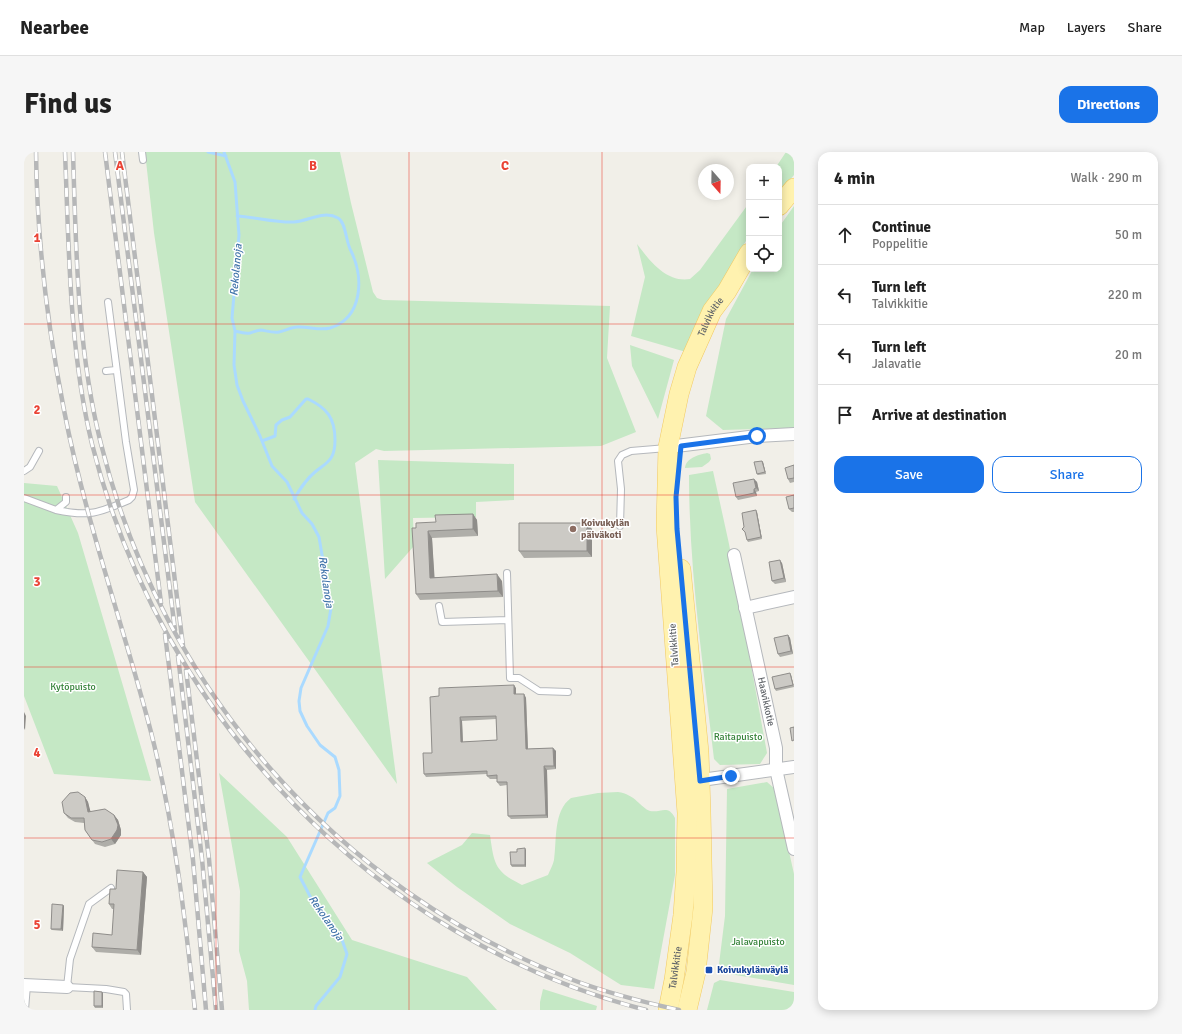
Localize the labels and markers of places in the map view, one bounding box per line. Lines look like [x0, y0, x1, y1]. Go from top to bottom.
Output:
place label: Koivukylän päiväkoti [581, 517, 630, 541]
marker: Koivukylän päiväkoti [568, 524, 578, 534]
place label: Koivukylänväylä [717, 964, 788, 976]
marker: Koivukylänväylä [704, 965, 714, 975]

